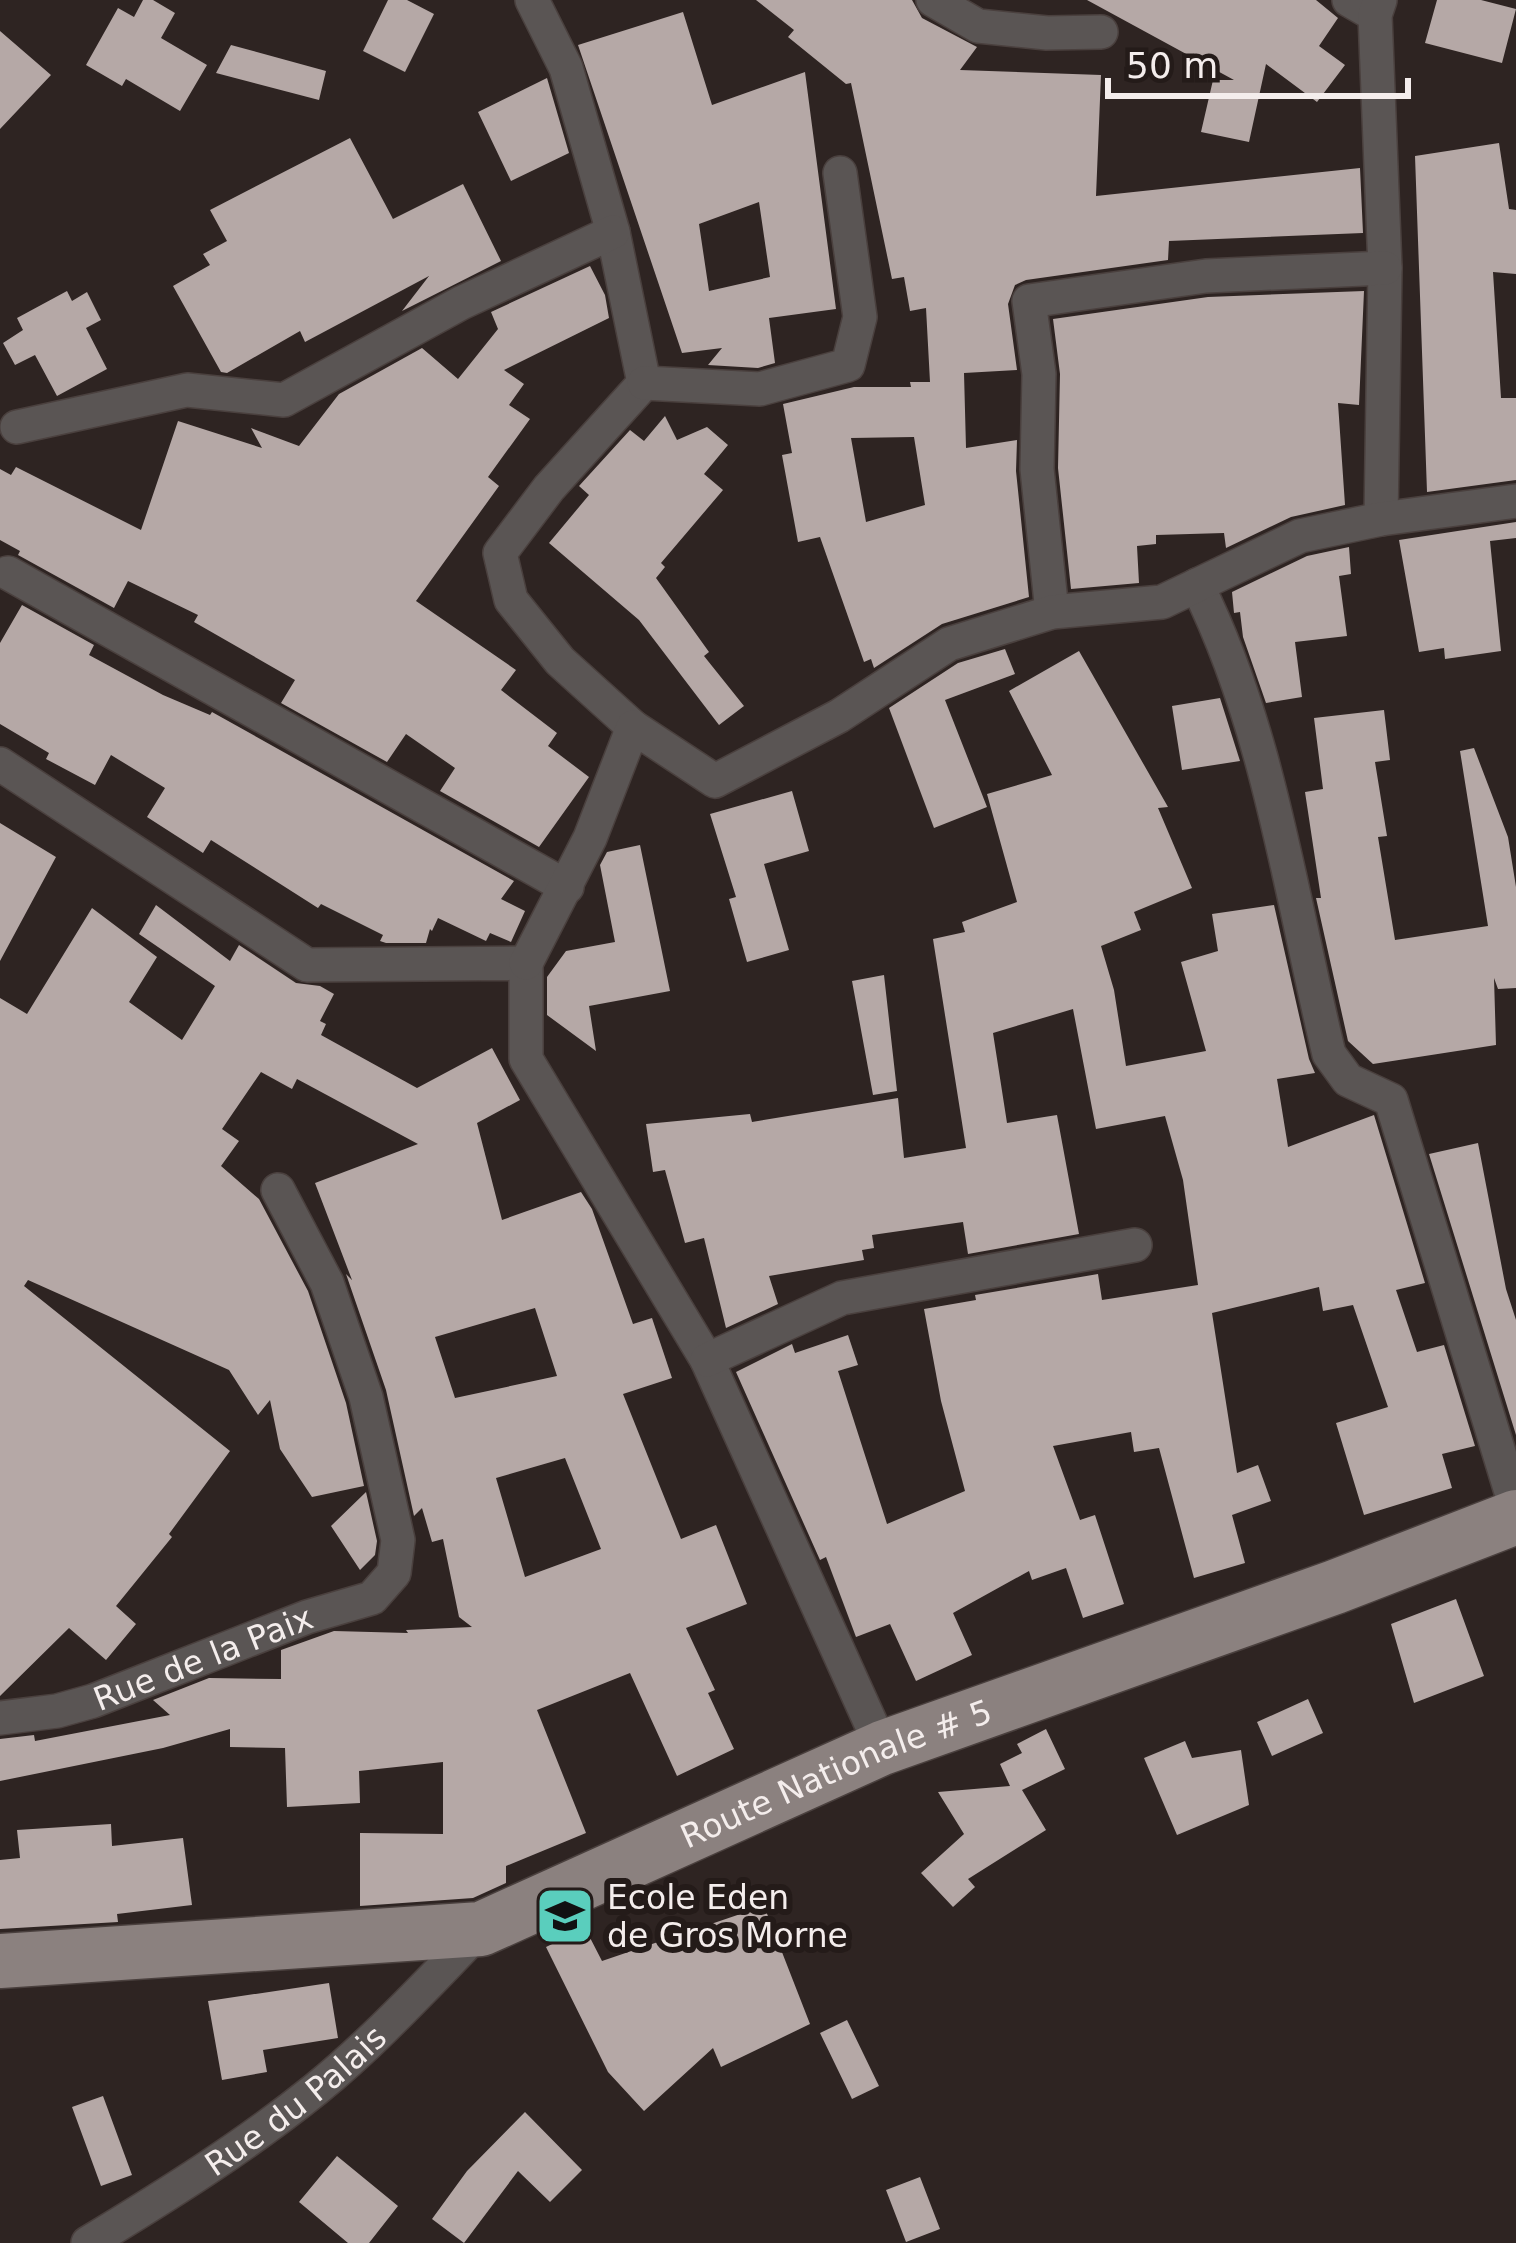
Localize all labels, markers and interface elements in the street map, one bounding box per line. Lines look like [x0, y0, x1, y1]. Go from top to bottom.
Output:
scale bar [1108, 24, 1408, 98]
text: 50 m [1126, 45, 1218, 86]
street label: Rue de la Paix [88, 1597, 318, 1718]
street label: Route Nationale # 5 [674, 1691, 997, 1856]
place label: Ecole Eden de Gros Morne [607, 1878, 848, 1955]
school or university icon: Ecole Eden de Gros Morne [534, 1885, 596, 1947]
street label: Rue du Palais [197, 2017, 394, 2184]

